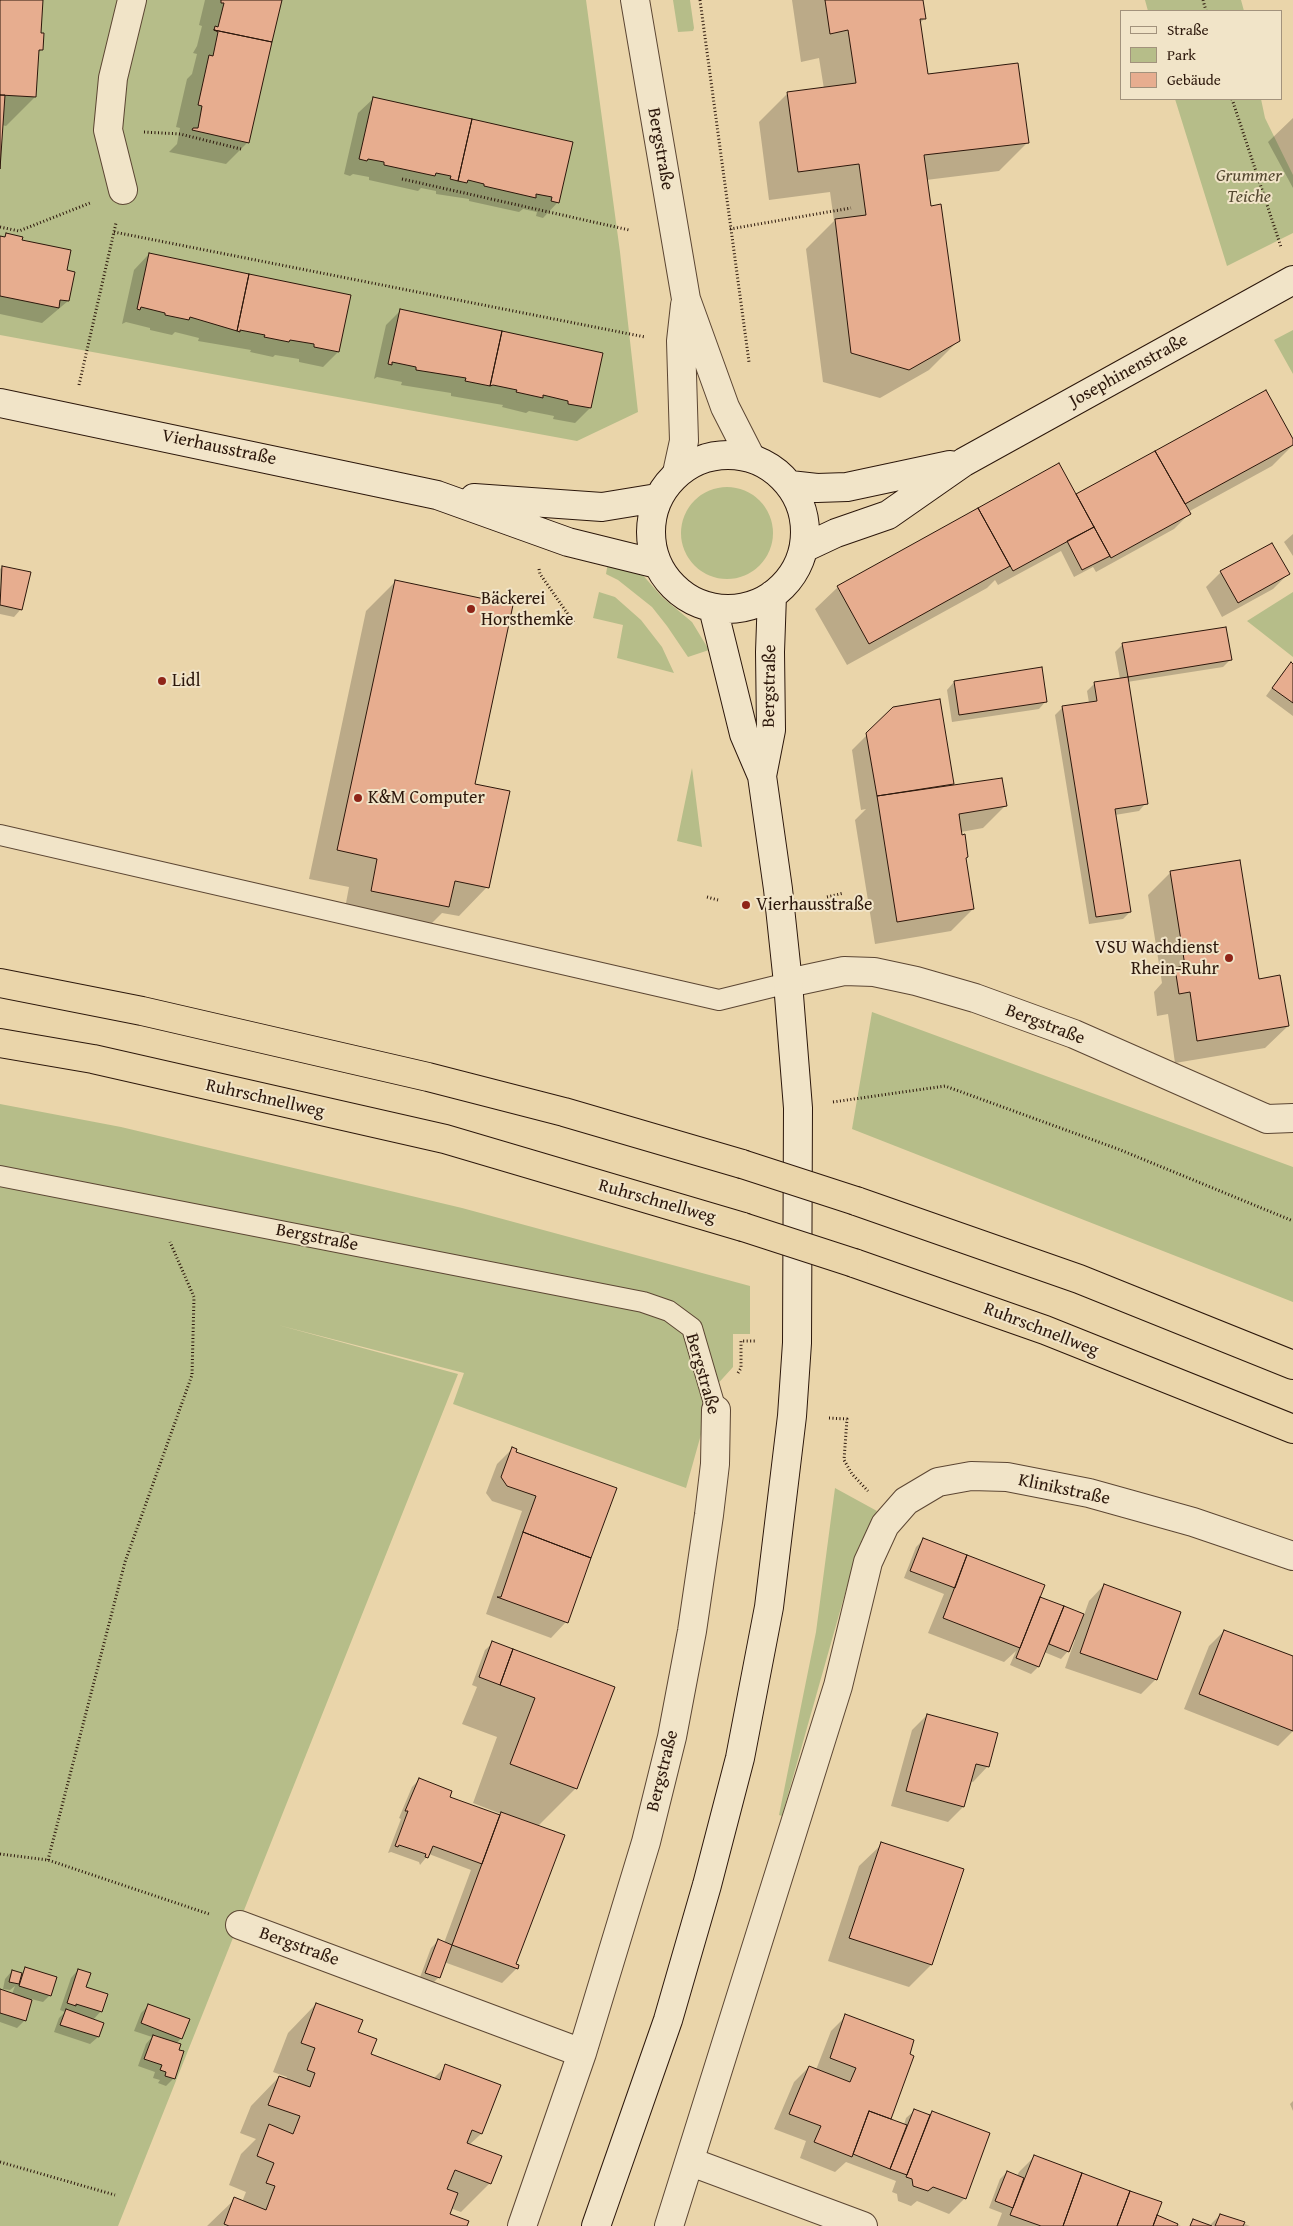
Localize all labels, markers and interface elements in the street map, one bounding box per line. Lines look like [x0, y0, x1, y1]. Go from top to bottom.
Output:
legend [1120, 10, 1283, 100]
text: Straße [1167, 19, 1209, 40]
text: Park [1167, 44, 1196, 65]
text: Gebäude [1167, 69, 1221, 90]
street label: Bergstraße [642, 106, 678, 192]
park label: Grummer Teiche [1216, 165, 1282, 208]
street label: Josephinenstraße [1066, 330, 1192, 412]
street label: Vierhausstraße [160, 425, 278, 471]
place label: Bäckerei Horsthemke [481, 588, 574, 630]
marker: Bäckerei Horsthemke [465, 603, 477, 615]
street label: Bergstraße [758, 644, 782, 728]
place label: Lidl [172, 670, 200, 692]
marker: Lidl [156, 675, 168, 687]
place label: K&M Computer [368, 787, 485, 809]
marker: K&M Computer [352, 792, 364, 804]
place label: Vierhausstraße [756, 894, 872, 916]
marker: Vierhausstraße [740, 899, 752, 911]
place label: VSU Wachdienst Rhein-Ruhr [1095, 937, 1219, 980]
marker: VSU Wachdienst Rhein-Ruhr [1223, 952, 1235, 964]
street label: Bergstraße [1002, 1000, 1088, 1050]
street label: Ruhrschnellweg [204, 1075, 326, 1123]
street label: Ruhrschnellweg [596, 1175, 718, 1229]
street label: Bergstraße [274, 1219, 360, 1257]
street label: Ruhrschnellweg [981, 1298, 1101, 1362]
street label: Bergstraße [680, 1331, 724, 1417]
street label: Klinikstraße [1016, 1470, 1112, 1510]
street label: Bergstraße [642, 1728, 684, 1814]
street label: Bergstraße [256, 1923, 342, 1971]

